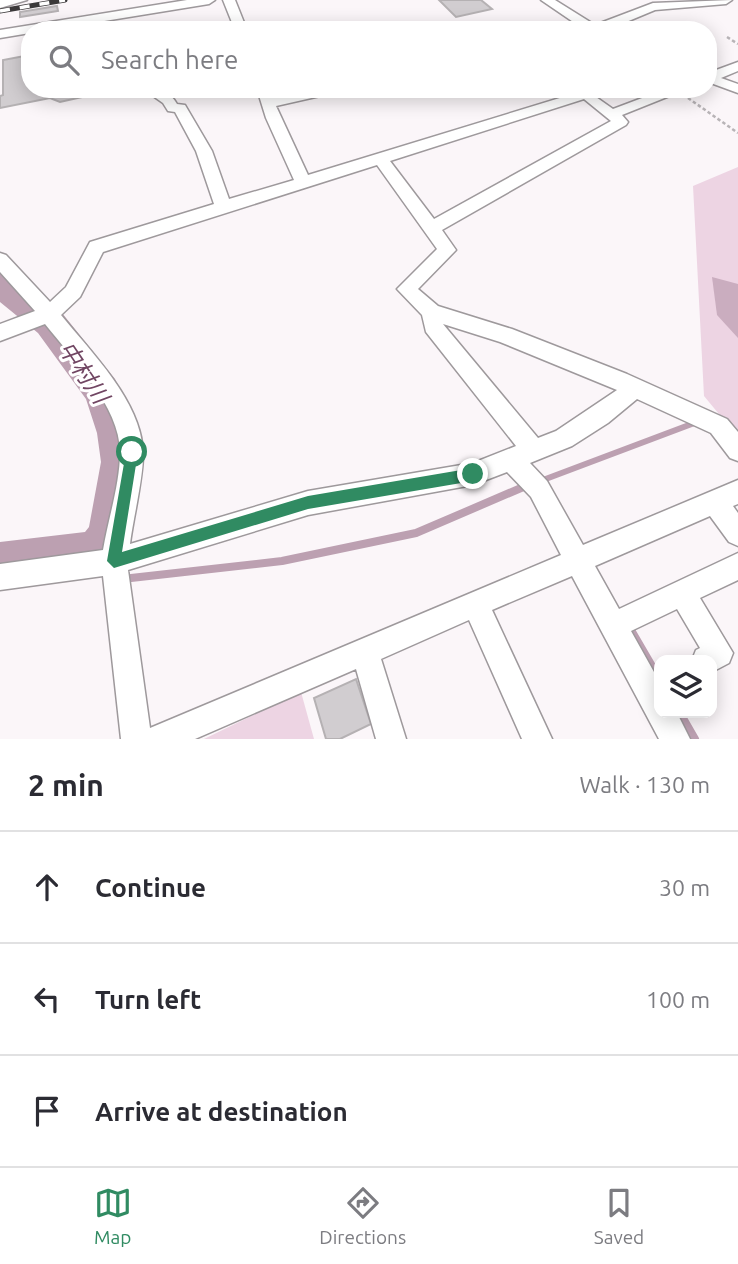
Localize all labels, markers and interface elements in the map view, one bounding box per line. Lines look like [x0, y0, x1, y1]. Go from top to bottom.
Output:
search box [21, 21, 717, 98]
icon: search [45, 41, 83, 79]
text: Search here [101, 45, 238, 74]
water label: 中村川 [54, 336, 115, 410]
route start [116, 436, 147, 467]
route end [457, 458, 488, 489]
map controls [654, 655, 717, 718]
button: layers [654, 655, 717, 718]
text: 2 min [28, 768, 104, 802]
text: Walk · 130 m [579, 772, 710, 797]
icon: ahead [28, 868, 66, 906]
text: Continue [95, 873, 206, 902]
text: 30 m [659, 875, 710, 900]
icon: left [28, 980, 66, 1018]
text: Turn left [95, 985, 201, 1014]
text: 100 m [646, 987, 710, 1012]
icon: arrive [28, 1092, 66, 1130]
text: Arrive at destination [95, 1097, 348, 1126]
tab: Map [94, 1184, 132, 1248]
tab: Directions [319, 1184, 406, 1248]
tab: Saved [594, 1184, 644, 1248]

